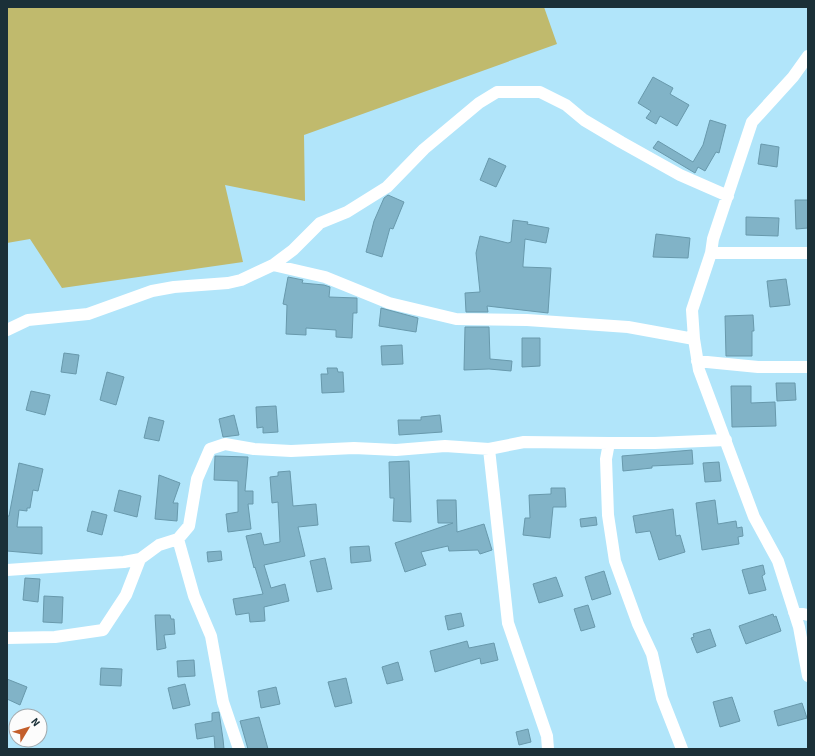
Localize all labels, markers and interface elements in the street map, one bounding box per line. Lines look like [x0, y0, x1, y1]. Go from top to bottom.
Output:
north arrow [8, 708, 48, 748]
text: N [27, 715, 44, 730]

